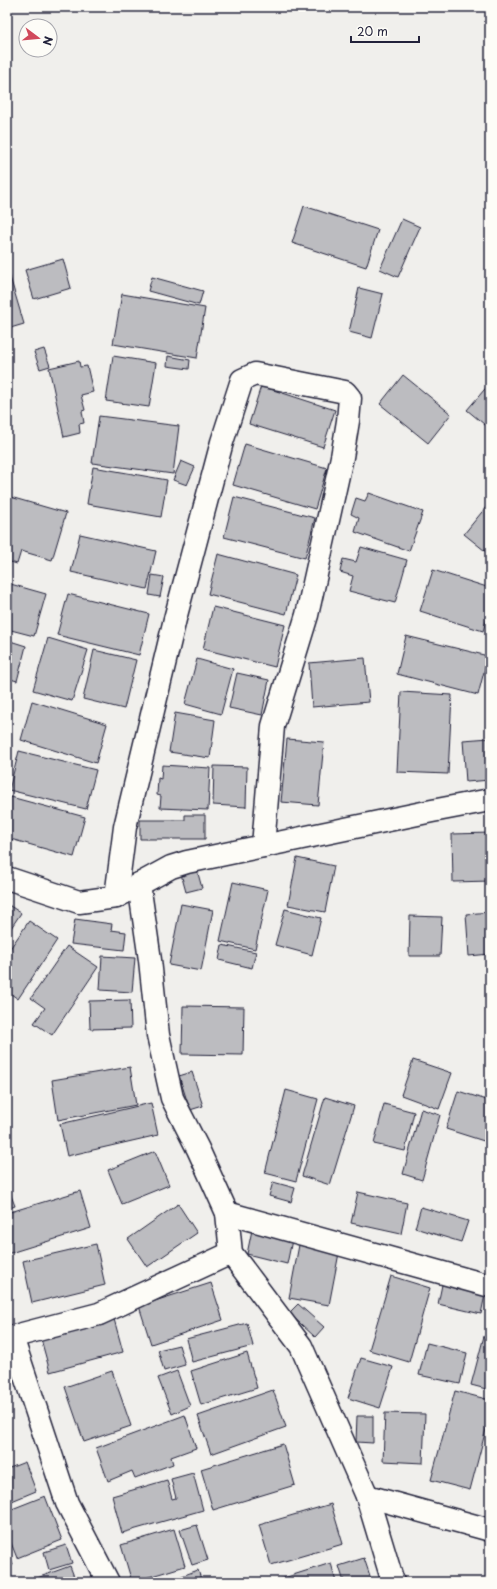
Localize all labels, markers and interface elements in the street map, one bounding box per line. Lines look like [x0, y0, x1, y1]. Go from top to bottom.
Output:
north arrow [18, 18, 58, 58]
scale bar [351, 18, 419, 44]
text: 20 m [357, 22, 388, 40]
text: N [39, 34, 57, 48]

